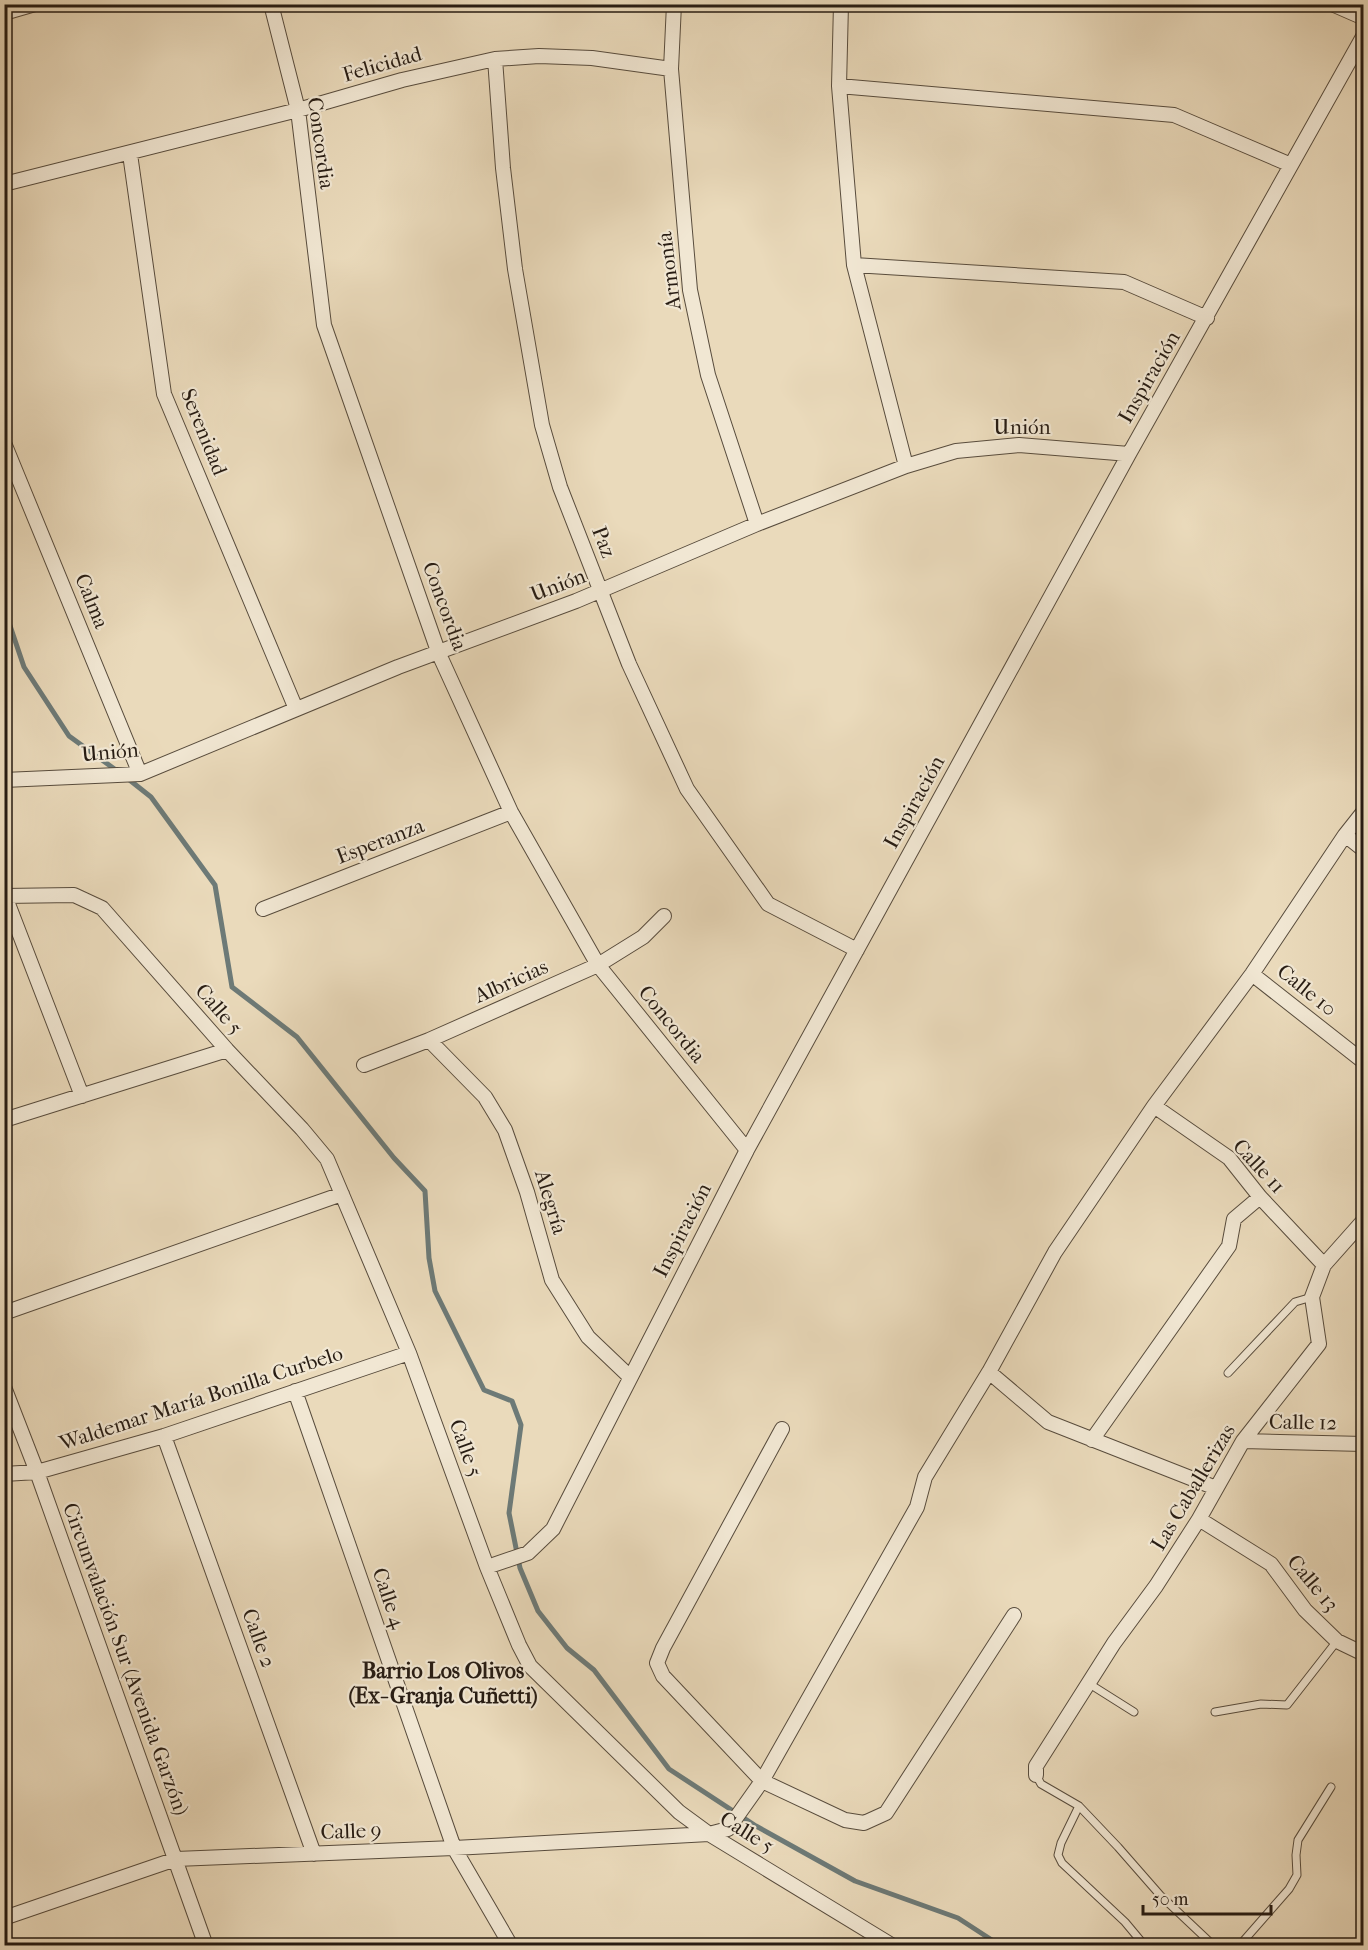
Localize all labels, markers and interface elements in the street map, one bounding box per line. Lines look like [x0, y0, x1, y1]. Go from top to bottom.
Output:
street label: Felicidad [340, 41, 425, 87]
street label: Concordia [303, 96, 339, 191]
street label: Armonía [652, 230, 686, 312]
street label: Inspiración [1113, 327, 1185, 427]
street label: Serenidad [176, 385, 232, 479]
street label: Unión [993, 415, 1051, 439]
street label: Paz [587, 523, 621, 561]
street label: Concordia [418, 558, 472, 654]
street label: Unión [527, 564, 589, 606]
street label: Calma [70, 570, 114, 632]
street label: Unión [80, 738, 140, 766]
street label: Inspiración [879, 751, 949, 853]
street label: Esperanza [333, 813, 428, 869]
street label: Albricias [470, 954, 552, 1008]
street label: Calle 10 [1273, 959, 1341, 1021]
street label: Calle 5 [190, 979, 248, 1039]
street label: Concordia [634, 980, 711, 1068]
street label: Calle 11 [1228, 1134, 1290, 1198]
street label: Alegría [530, 1166, 572, 1237]
street label: Inspiración [648, 1179, 716, 1281]
street label: Waldemar María Bonilla Curbelo [55, 1341, 346, 1455]
street label: Calle 12 [1269, 1409, 1338, 1435]
street label: Calle 5 [445, 1416, 487, 1480]
street label: Las Caballerizas [1146, 1419, 1240, 1554]
street label: Circunvalación Sur (Avenida Garzón) [58, 1499, 194, 1819]
street label: Calle 13 [1282, 1550, 1344, 1616]
street label: Calle 4 [367, 1564, 411, 1632]
street label: Calle 2 [237, 1605, 281, 1671]
district label: Barrio Los Olivos (Ex- Granja Cuñetti) [348, 1658, 538, 1709]
street label: Calle 5 [716, 1806, 778, 1858]
street label: Calle 9 [320, 1818, 382, 1844]
scale bar [1143, 1878, 1270, 1916]
text: 50 m [1152, 1889, 1189, 1910]

